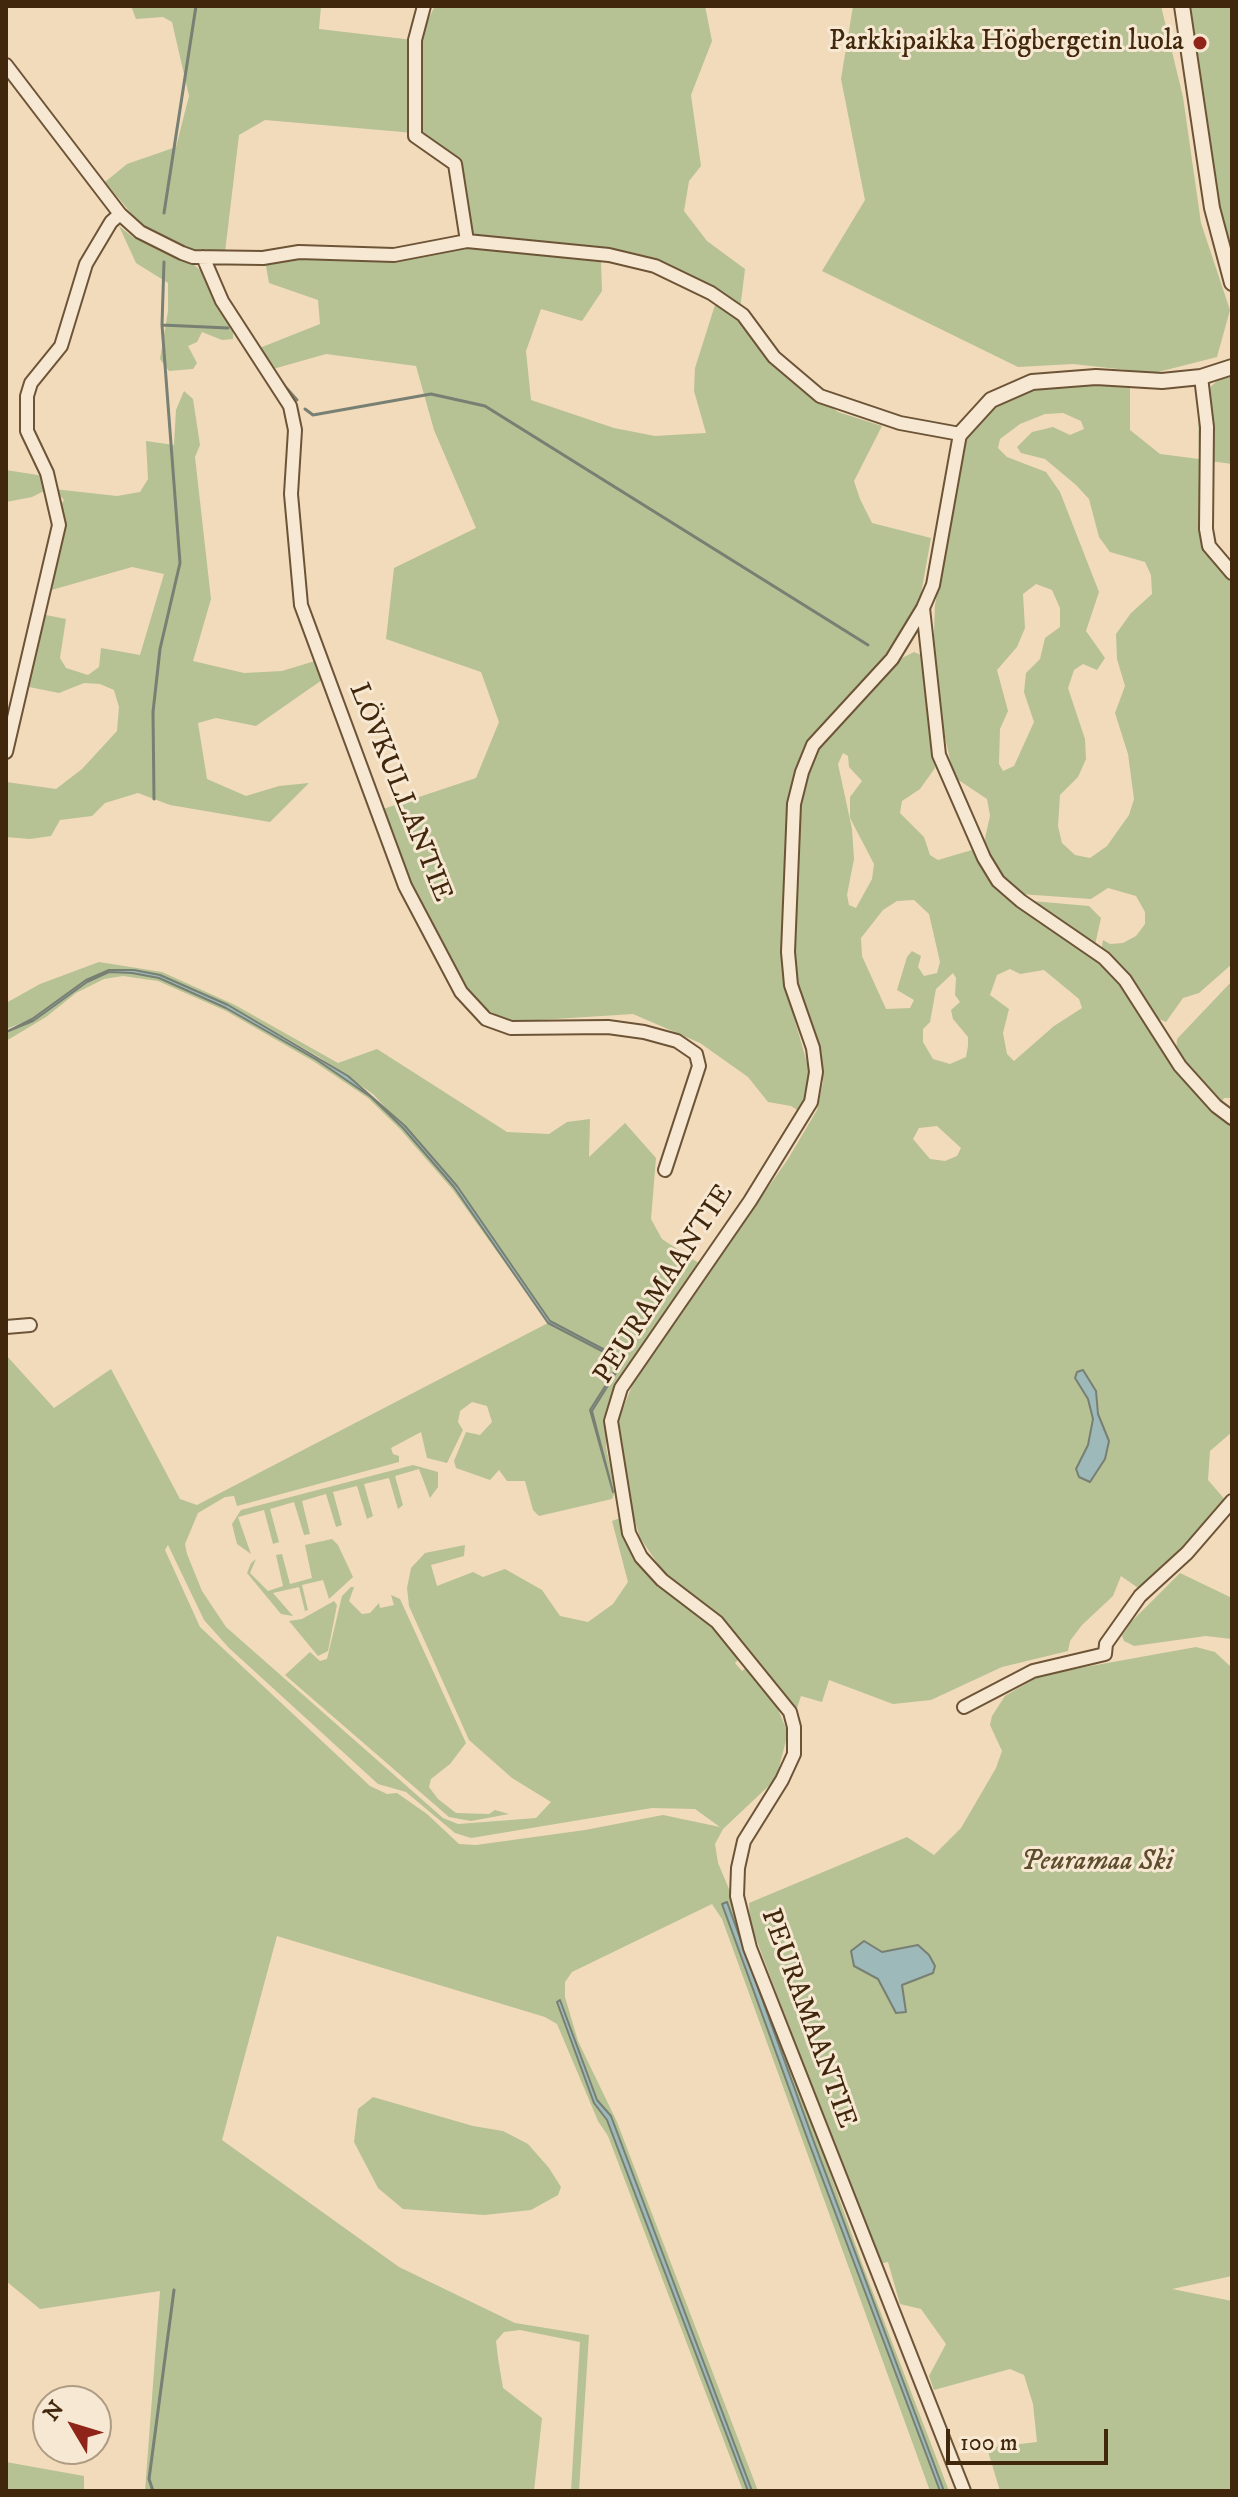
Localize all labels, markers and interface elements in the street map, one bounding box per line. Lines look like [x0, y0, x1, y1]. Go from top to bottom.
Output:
place label: Parkkipaikka Högbergetin luola [829, 26, 1184, 60]
marker: Parkkipaikka Högbergetin luola [1191, 34, 1209, 52]
street label: LÖVKULLANTIE [340, 679, 458, 907]
street label: PEURAMAANTIE [588, 1179, 742, 1391]
park label: Peuramaa Ski [1021, 1846, 1173, 1880]
street label: PEURAMAANTIE [752, 1905, 862, 2133]
north arrow [32, 2385, 112, 2465]
text: N [38, 2396, 70, 2427]
scale bar [950, 2413, 1112, 2463]
text: 100 m [960, 2428, 1018, 2458]

